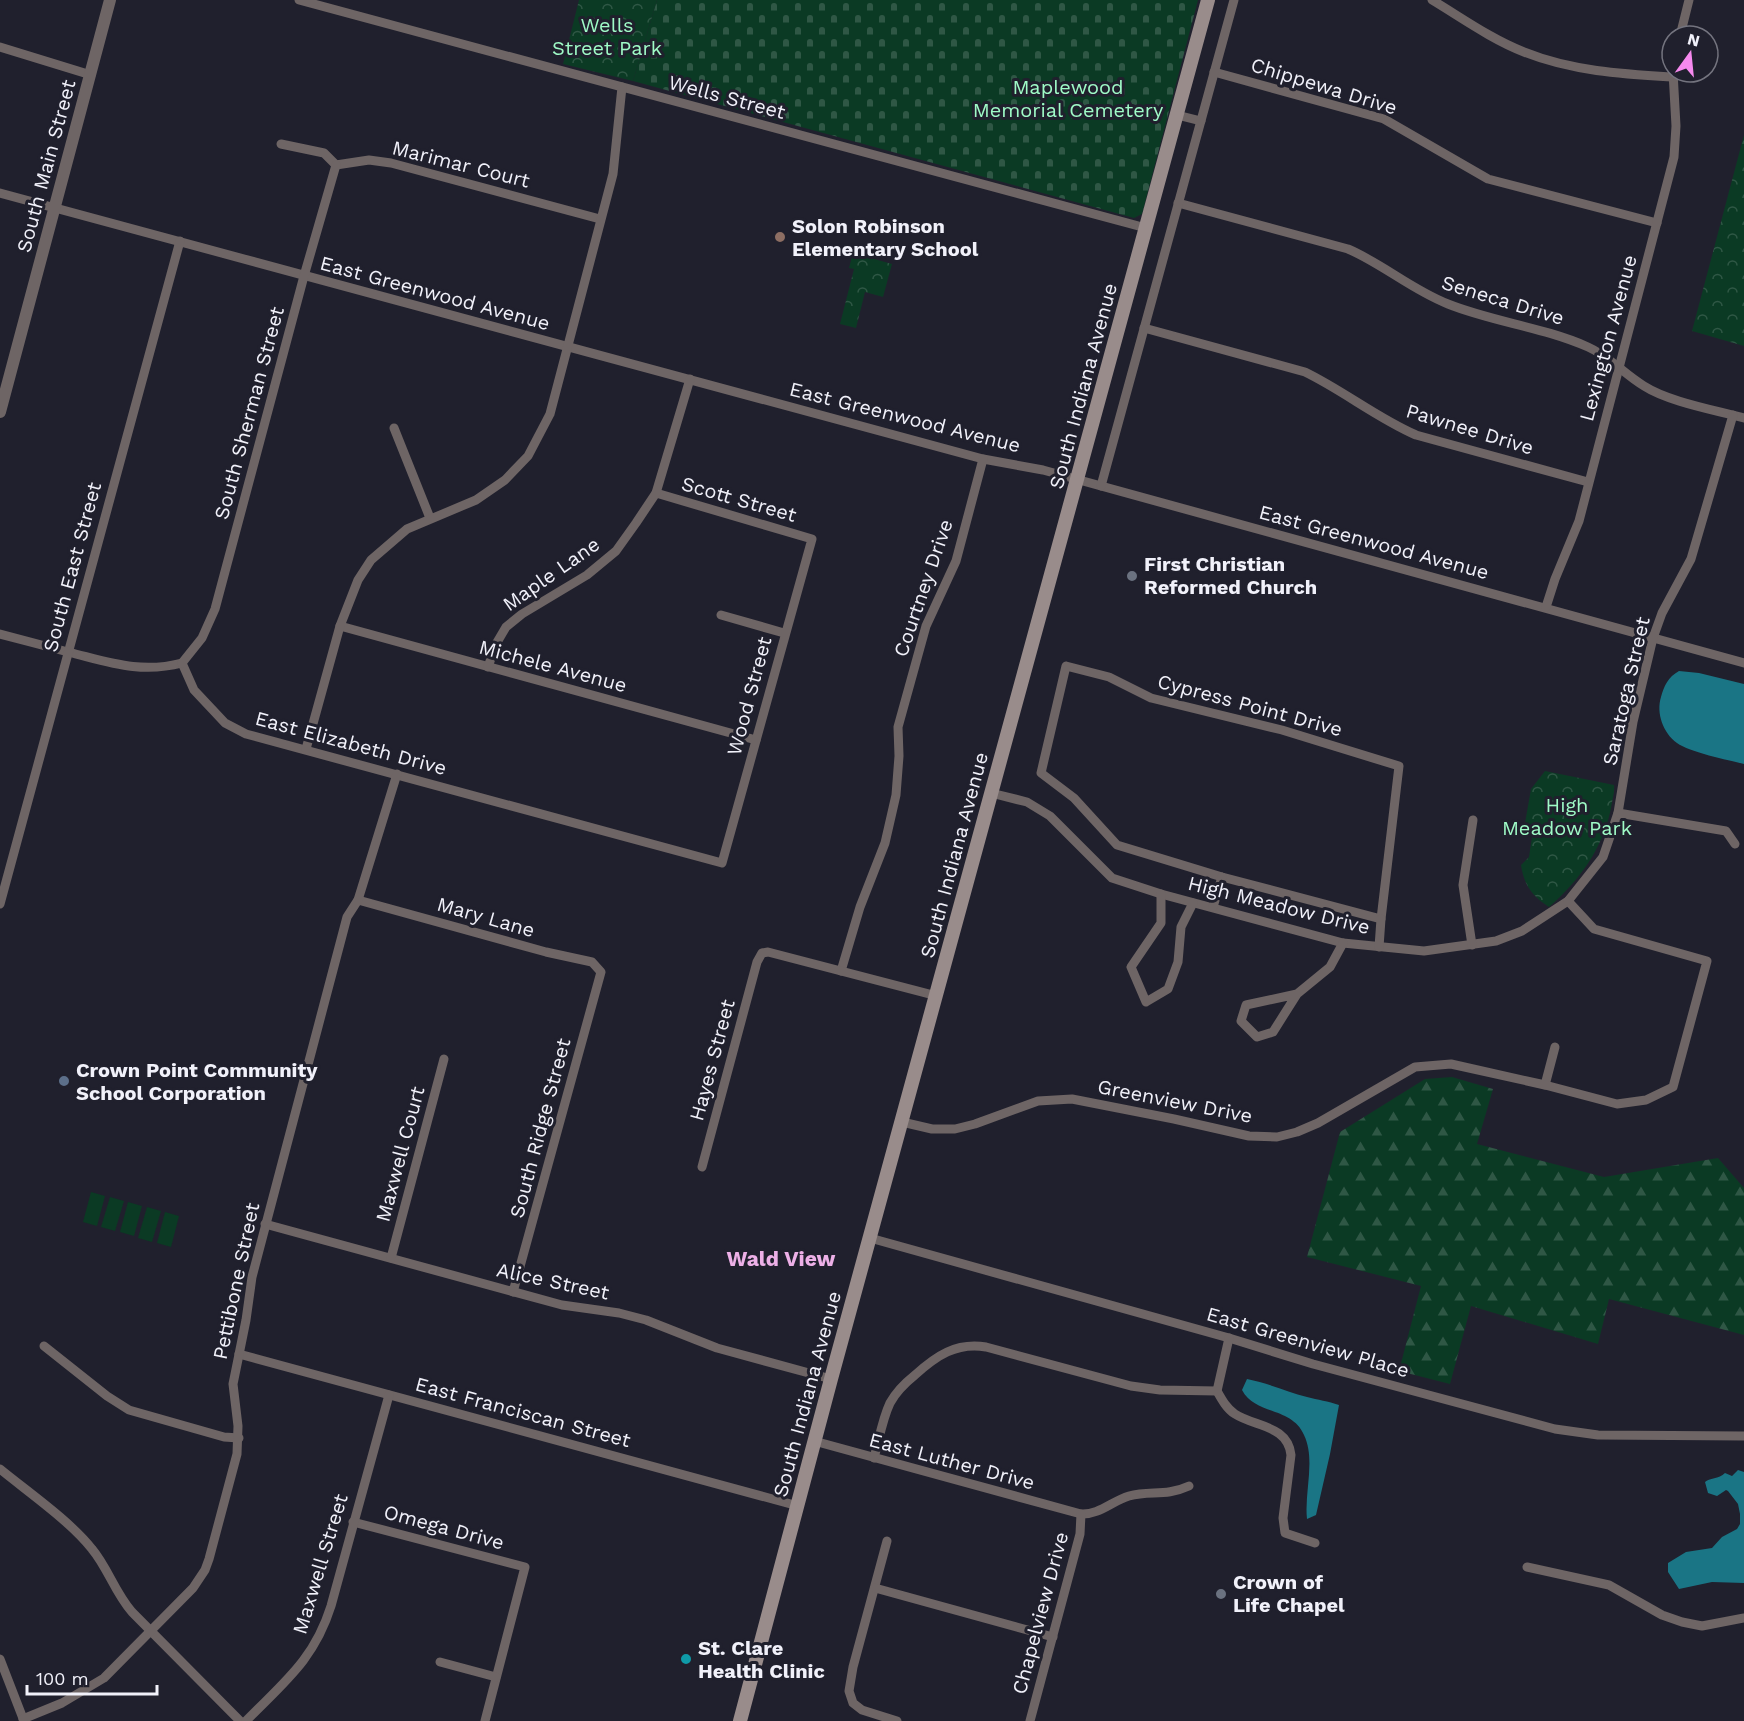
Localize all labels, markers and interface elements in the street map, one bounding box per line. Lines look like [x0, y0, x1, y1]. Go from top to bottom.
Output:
park label: Wells Street Park [552, 13, 662, 60]
north arrow [1660, 24, 1720, 84]
text: N [1686, 29, 1702, 51]
street label: Chippewa Drive [1248, 52, 1400, 120]
street label: Wells Street [666, 70, 789, 124]
park label: Maplewood Memorial Cemetery [973, 75, 1164, 122]
street label: South Main Street [11, 76, 81, 255]
street label: Marimar Court [390, 135, 533, 193]
place label: Solon Robinson Elementary School [792, 214, 979, 261]
marker: Solon Robinson Elementary School [773, 230, 787, 244]
street label: East Greenwood Avenue [317, 251, 553, 335]
street label: Lexington Avenue [1574, 252, 1642, 424]
street label: Seneca Drive [1439, 270, 1567, 330]
street label: South Indiana Avenue [1044, 280, 1122, 492]
street label: South Sherman Street [209, 303, 289, 522]
street label: East Greenwood Avenue [787, 377, 1023, 457]
street label: Pawnee Drive [1403, 398, 1537, 460]
street label: Scott Street [679, 471, 800, 527]
street label: South East Street [38, 479, 106, 655]
street label: East Greenwood Avenue [1256, 500, 1492, 584]
street label: Courtney Drive [888, 516, 958, 660]
street label: Maple Lane [498, 532, 604, 616]
place label: First Christian Reformed Church [1144, 552, 1317, 599]
marker: First Christian Reformed Church [1125, 569, 1139, 583]
street label: Saratoga Street [1597, 614, 1655, 768]
street label: Wood Street [722, 633, 777, 758]
street label: Michele Avenue [477, 635, 629, 697]
street label: Cypress Point Drive [1155, 669, 1345, 741]
street label: East Elizabeth Drive [253, 706, 449, 780]
street label: South Indiana Avenue [915, 749, 993, 961]
park label: High Meadow Park [1502, 793, 1632, 840]
street label: High Meadow Drive [1186, 871, 1372, 939]
street label: Mary Lane [434, 892, 538, 942]
street label: Hayes Street [684, 996, 740, 1123]
street label: South Ridge Street [504, 1035, 576, 1220]
place label: Crown Point Community School Corporation [76, 1058, 318, 1105]
marker: Crown Point Community School Corporation [57, 1074, 71, 1088]
street label: Greenview Drive [1095, 1074, 1255, 1128]
street label: Maxwell Court [370, 1083, 430, 1224]
street label: Pettibone Street [208, 1200, 264, 1362]
district label: Wald View [727, 1246, 836, 1271]
street label: Alice Street [495, 1257, 612, 1305]
street label: South Indiana Avenue [768, 1288, 846, 1500]
street label: East Greenview Place [1204, 1302, 1412, 1382]
street label: East Franciscan Street [413, 1372, 634, 1452]
street label: East Luther Drive [867, 1427, 1037, 1495]
street label: Maxwell Street [287, 1490, 353, 1637]
street label: Omega Drive [381, 1499, 507, 1555]
street label: Chapelview Drive [1007, 1529, 1073, 1697]
place label: Crown of Life Chapel [1233, 1570, 1345, 1617]
marker: Crown of Life Chapel [1214, 1587, 1228, 1601]
place label: St. Clare Health Clinic [698, 1636, 825, 1683]
marker: St. Clare Health Clinic [679, 1652, 693, 1666]
scale bar [27, 1658, 158, 1696]
text: 100 m [36, 1668, 89, 1689]

